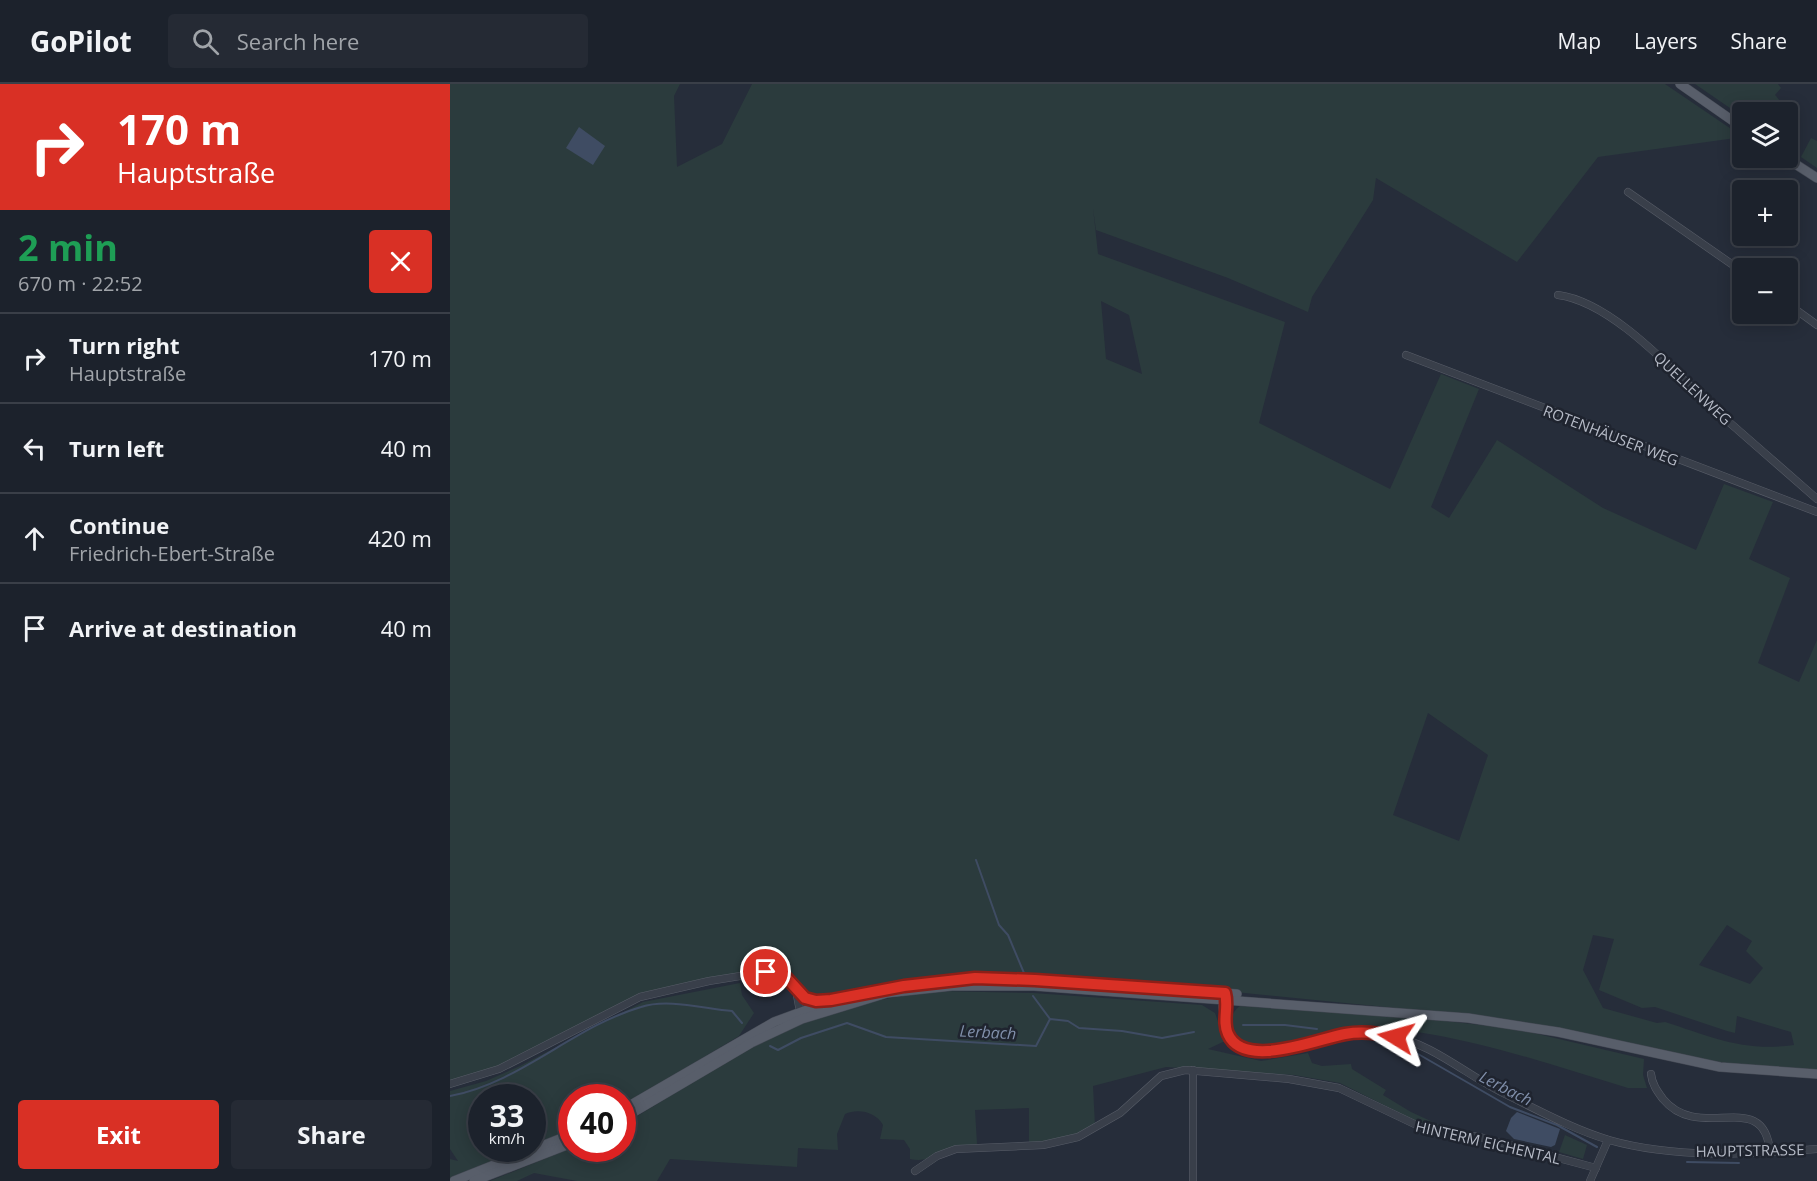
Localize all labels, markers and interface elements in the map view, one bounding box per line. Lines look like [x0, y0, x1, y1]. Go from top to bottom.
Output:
search box [168, 14, 588, 68]
text: GoPilot [30, 22, 132, 60]
icon: search [189, 25, 222, 58]
text: Search here [237, 26, 359, 56]
text: Map [1558, 27, 1601, 55]
text: Layers [1634, 27, 1698, 55]
text: Share [1731, 27, 1787, 55]
text: 170 m [117, 100, 241, 157]
map controls [1732, 102, 1798, 324]
button: layers [1732, 102, 1798, 168]
icon: right [18, 108, 96, 186]
text: Hauptstraße [117, 154, 275, 191]
button: + [1732, 180, 1798, 246]
text: 2 min [18, 223, 118, 272]
button: close [369, 230, 432, 293]
button: − [1732, 258, 1798, 324]
text: 670 m · 22:52 [18, 270, 143, 297]
text: Turn right [69, 330, 180, 360]
icon: right [18, 342, 51, 375]
text: 170 m [368, 343, 432, 373]
street label: QUELLENWEG [1650, 347, 1736, 429]
text: Hauptstraße [69, 360, 186, 387]
street label: ROTENHÄUSER WEG [1541, 400, 1681, 470]
icon: left [18, 432, 51, 465]
text: Turn left [69, 433, 164, 463]
text: 40 m [381, 433, 432, 463]
text: Continue [69, 510, 169, 540]
icon: ahead [18, 522, 51, 555]
text: 420 m [368, 523, 432, 553]
text: Friedrich-Ebert-Straße [69, 540, 275, 567]
icon: arrive [18, 612, 51, 645]
text: Arrive at destination [69, 613, 297, 643]
text: 40 m [381, 613, 432, 643]
pin [740, 946, 791, 997]
icon: arrive [749, 955, 782, 988]
position arrow [1364, 1005, 1428, 1069]
water label: Lerbach [959, 1020, 1017, 1044]
water label: Lerbach [1476, 1065, 1536, 1111]
speed limit sign: 40 [558, 1084, 636, 1162]
text: 33 [490, 1095, 524, 1136]
button: Exit [18, 1100, 219, 1169]
button: Share [231, 1100, 432, 1169]
street label: HINTERM EICHENTAL [1414, 1116, 1563, 1168]
text: km/h [489, 1128, 525, 1148]
street label: HAUPTSTRASSE [1695, 1139, 1805, 1161]

